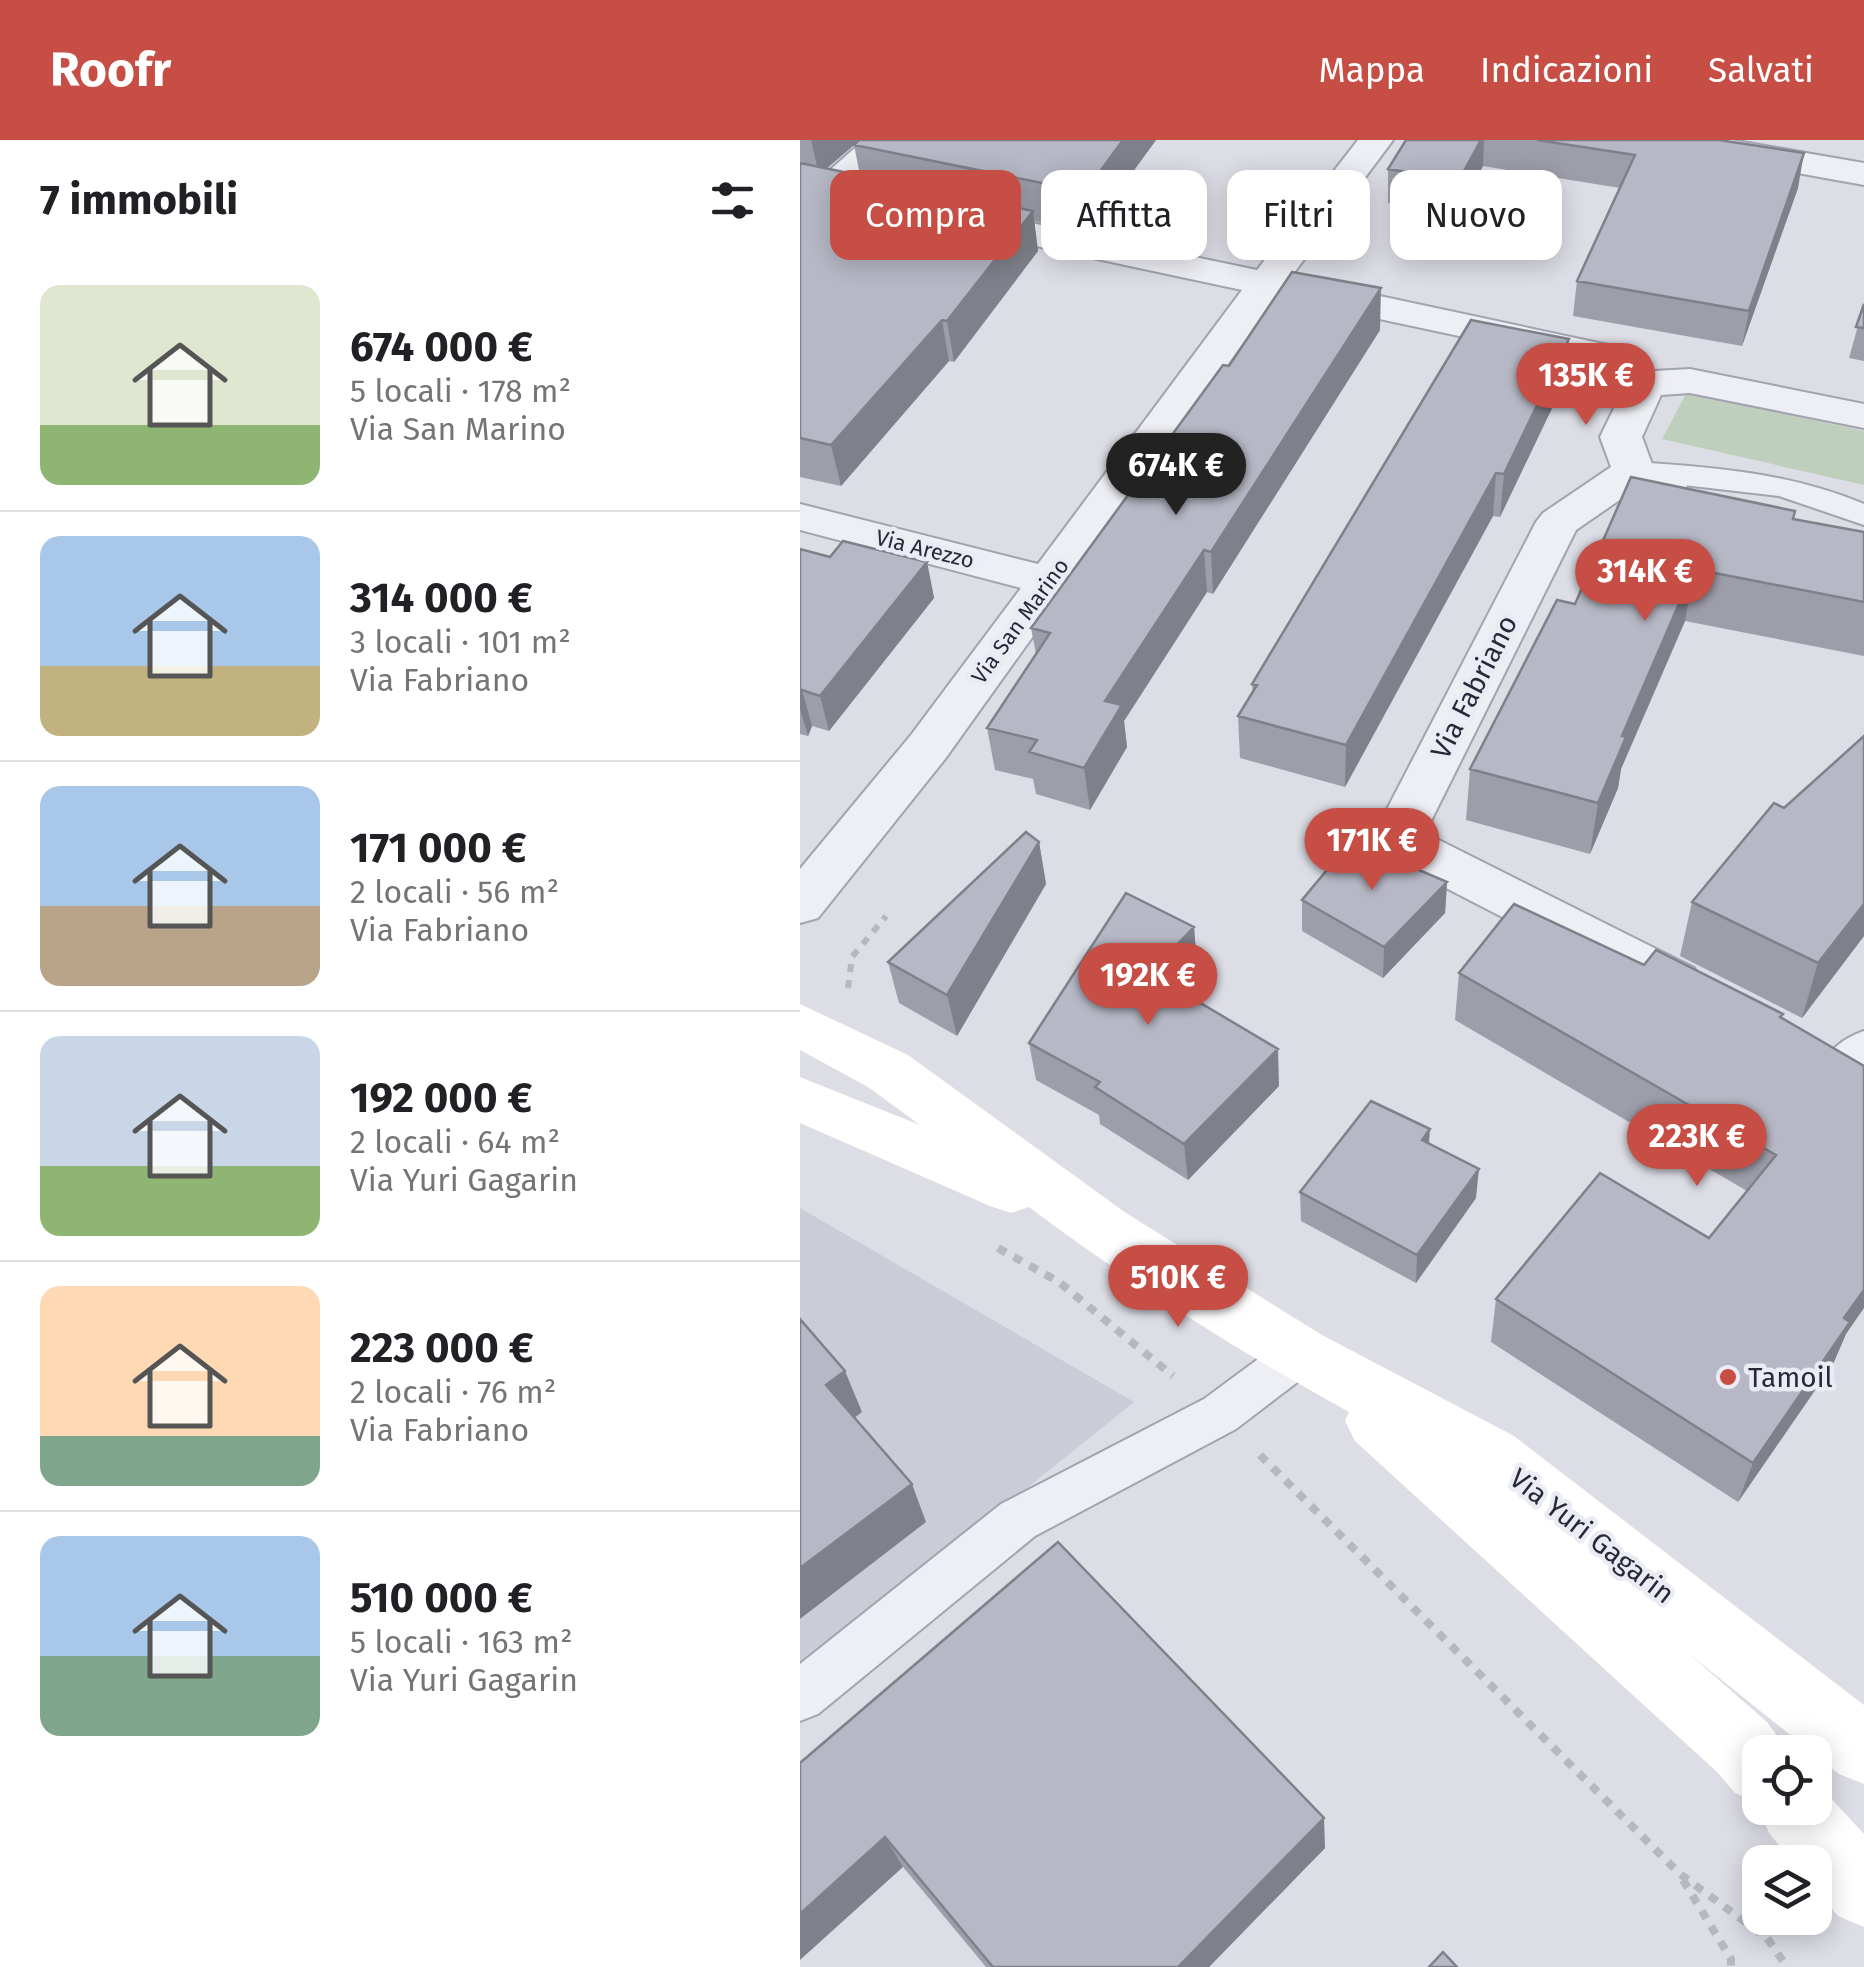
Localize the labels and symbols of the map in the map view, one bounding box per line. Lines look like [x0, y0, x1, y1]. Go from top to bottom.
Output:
pin: 135K € [1505, 343, 1667, 428]
pin: 674K € [1095, 433, 1257, 518]
street label: Via Arezzo [873, 524, 977, 574]
pin: 314K € [1564, 539, 1726, 624]
street label: Via San Marino [965, 553, 1075, 689]
street label: Via Fabriano [1424, 610, 1524, 764]
pin: 171K € [1291, 808, 1453, 893]
pin: 192K € [1067, 943, 1229, 1028]
pin: 223K € [1616, 1104, 1778, 1189]
pin: 510K € [1097, 1245, 1259, 1330]
place label: Tamoil [1748, 1361, 1833, 1394]
marker: Tamoil [1717, 1366, 1739, 1388]
street label: Via Yuri Gagarin [1503, 1462, 1681, 1610]

